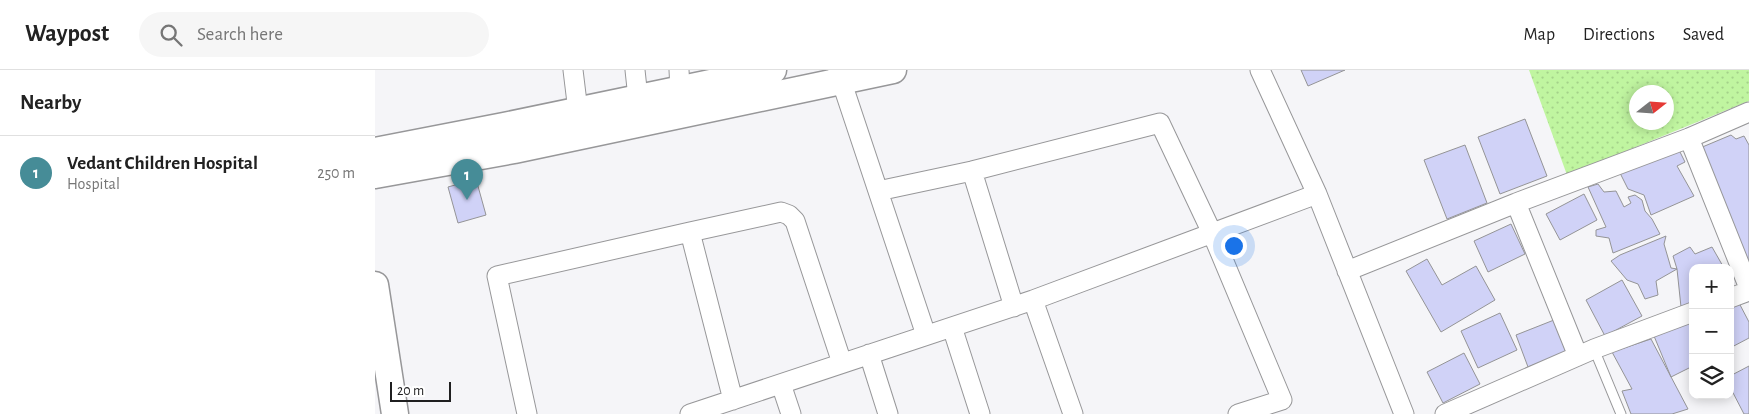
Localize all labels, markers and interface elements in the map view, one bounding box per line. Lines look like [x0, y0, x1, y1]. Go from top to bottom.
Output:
search box [139, 12, 489, 57]
icon: search [157, 21, 185, 49]
text: Waypost [25, 22, 109, 46]
text: Search here [197, 25, 283, 44]
text: Map [1524, 26, 1555, 44]
text: Directions [1583, 26, 1655, 44]
text: Saved [1683, 26, 1724, 44]
north arrow [1629, 85, 1674, 130]
text: Nearby [20, 92, 81, 113]
text: Vedant Children Hospital [67, 154, 258, 173]
pin: 1 [451, 159, 483, 200]
text: 1 [33, 165, 39, 181]
text: 250 m [317, 165, 355, 181]
text: Hospital [67, 176, 120, 192]
your location [1221, 233, 1247, 259]
map controls [1689, 264, 1734, 399]
button: + [1689, 264, 1734, 309]
button: − [1689, 309, 1734, 354]
button: layers [1689, 354, 1734, 399]
scale bar [390, 379, 451, 402]
text: 20 m [397, 384, 424, 398]

